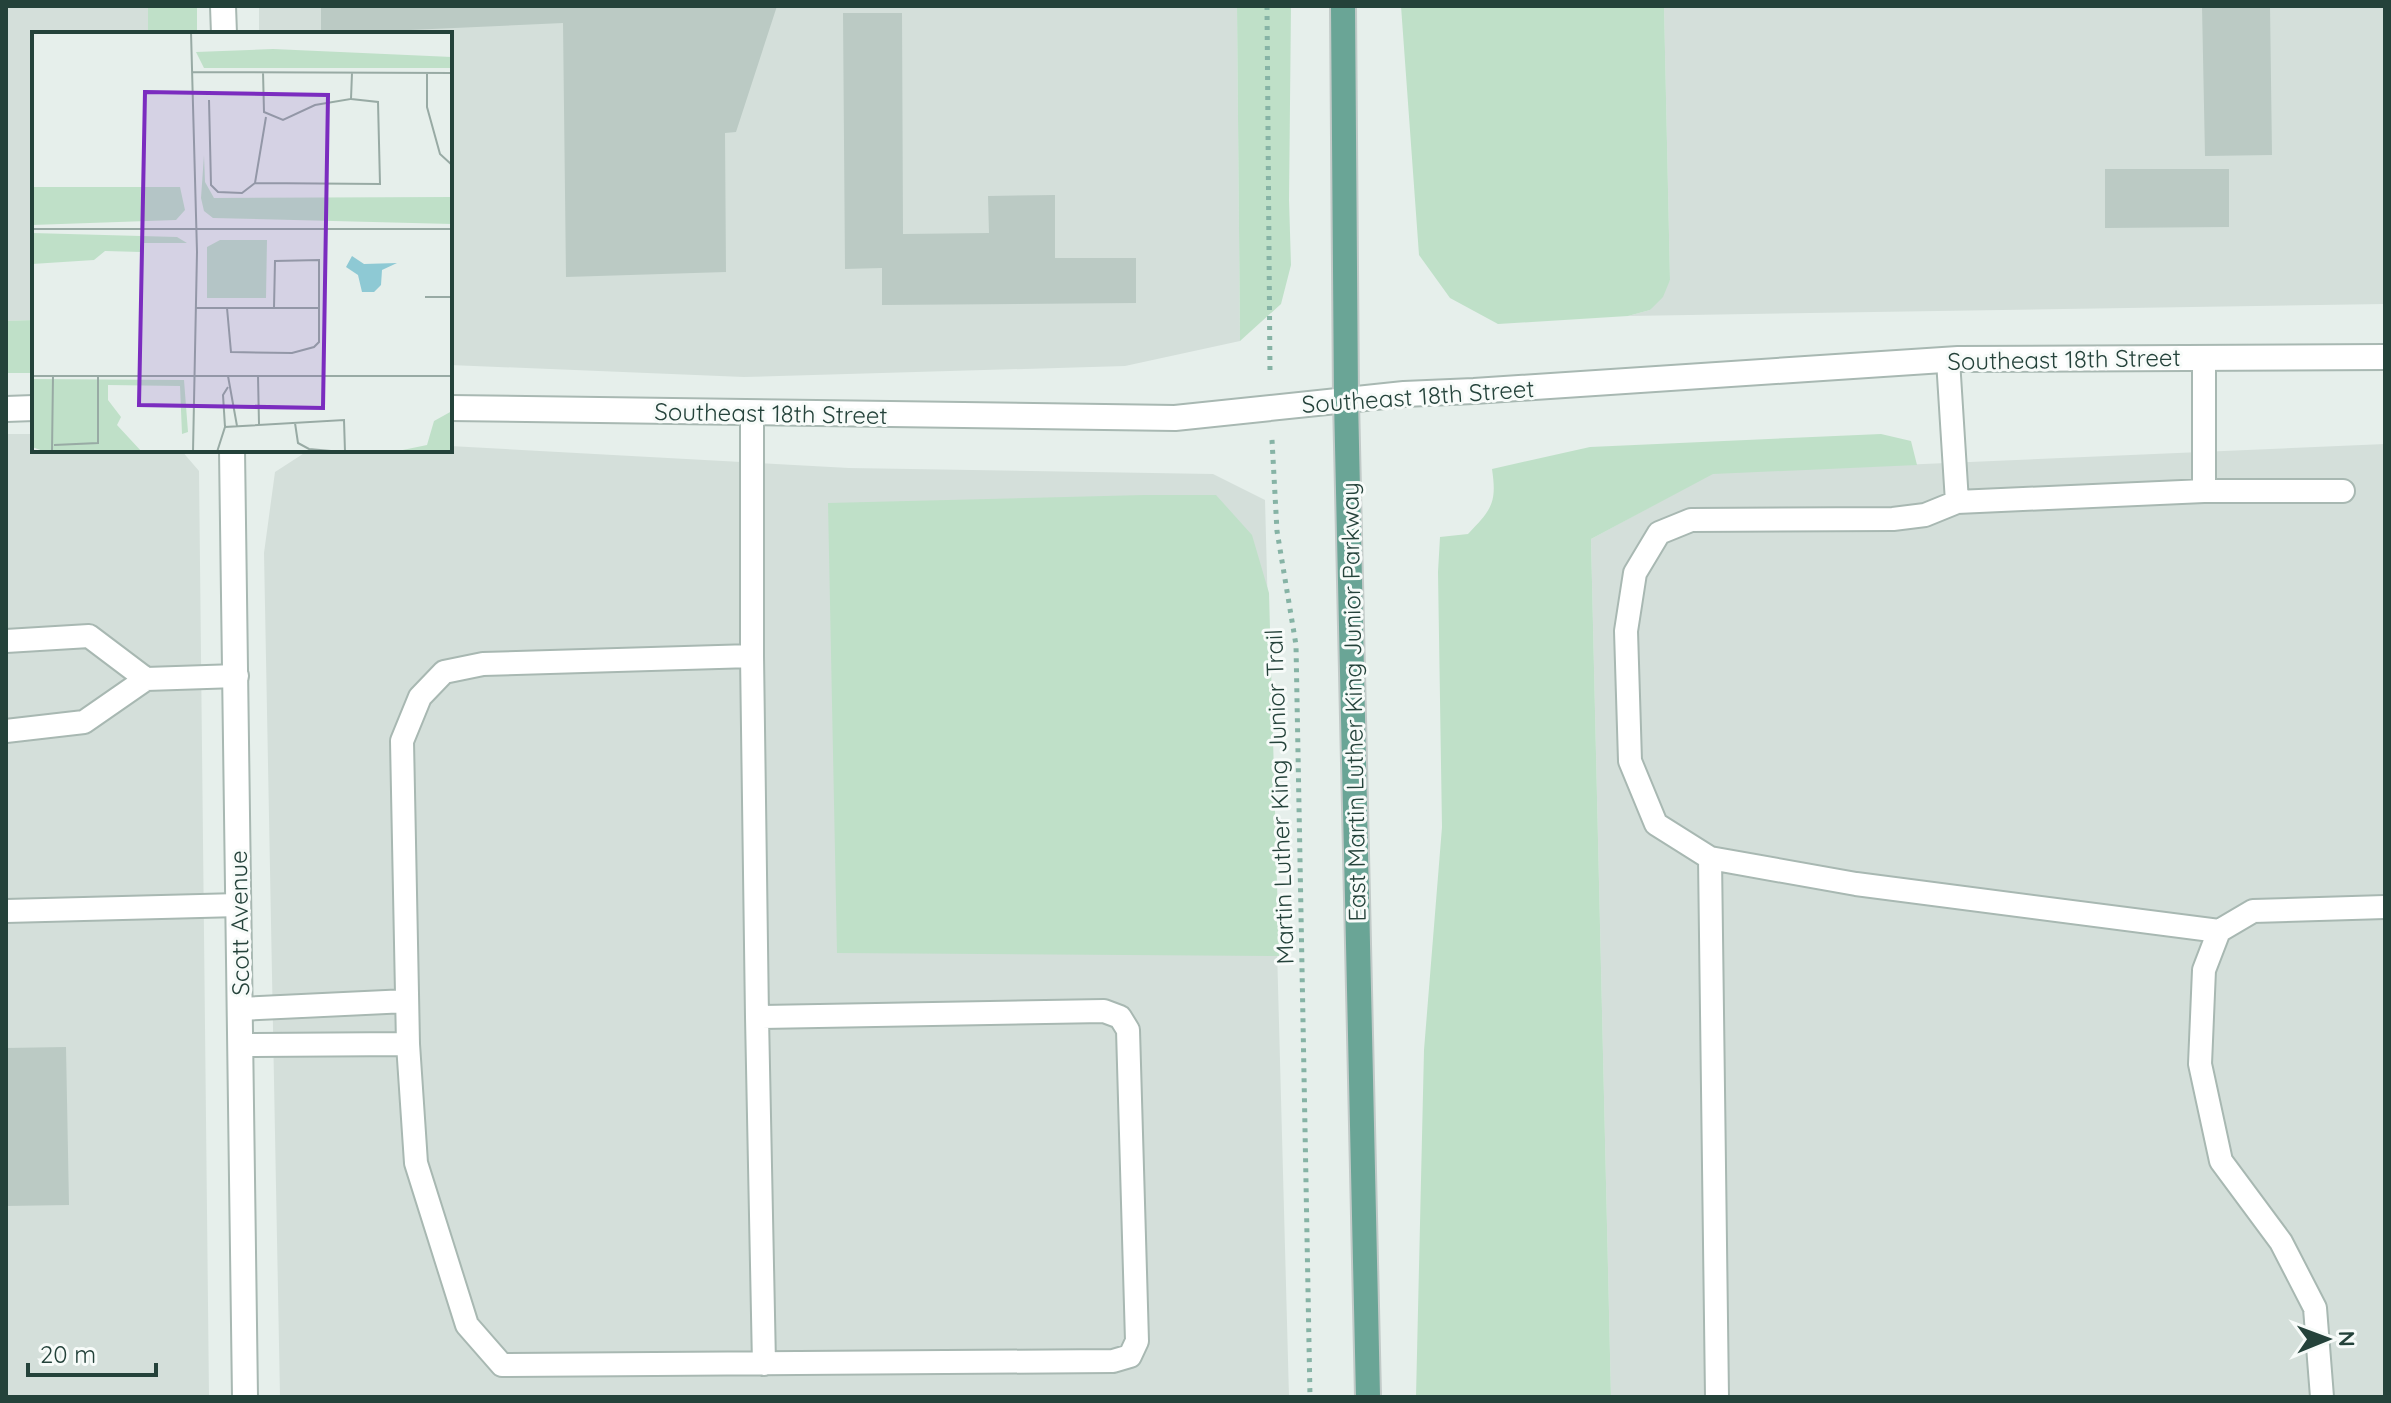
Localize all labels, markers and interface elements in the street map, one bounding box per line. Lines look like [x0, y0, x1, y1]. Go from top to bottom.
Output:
inset map [32, 32, 452, 452]
street label: Southeast 18th Street [1947, 342, 2181, 376]
street label: Southeast 18th Street [1301, 373, 1535, 419]
street label: Southeast 18th Street [654, 396, 888, 430]
street label: East Martin Luther King Junior Parkway [1334, 482, 1372, 922]
street label: Martin Luther King Junior Trail [1258, 629, 1300, 965]
street label: Scott Avenue [223, 850, 255, 996]
north arrow [2287, 1299, 2367, 1379]
scale bar [28, 1327, 156, 1377]
text: N [2333, 1330, 2361, 1347]
text: 20 m [40, 1339, 96, 1369]

